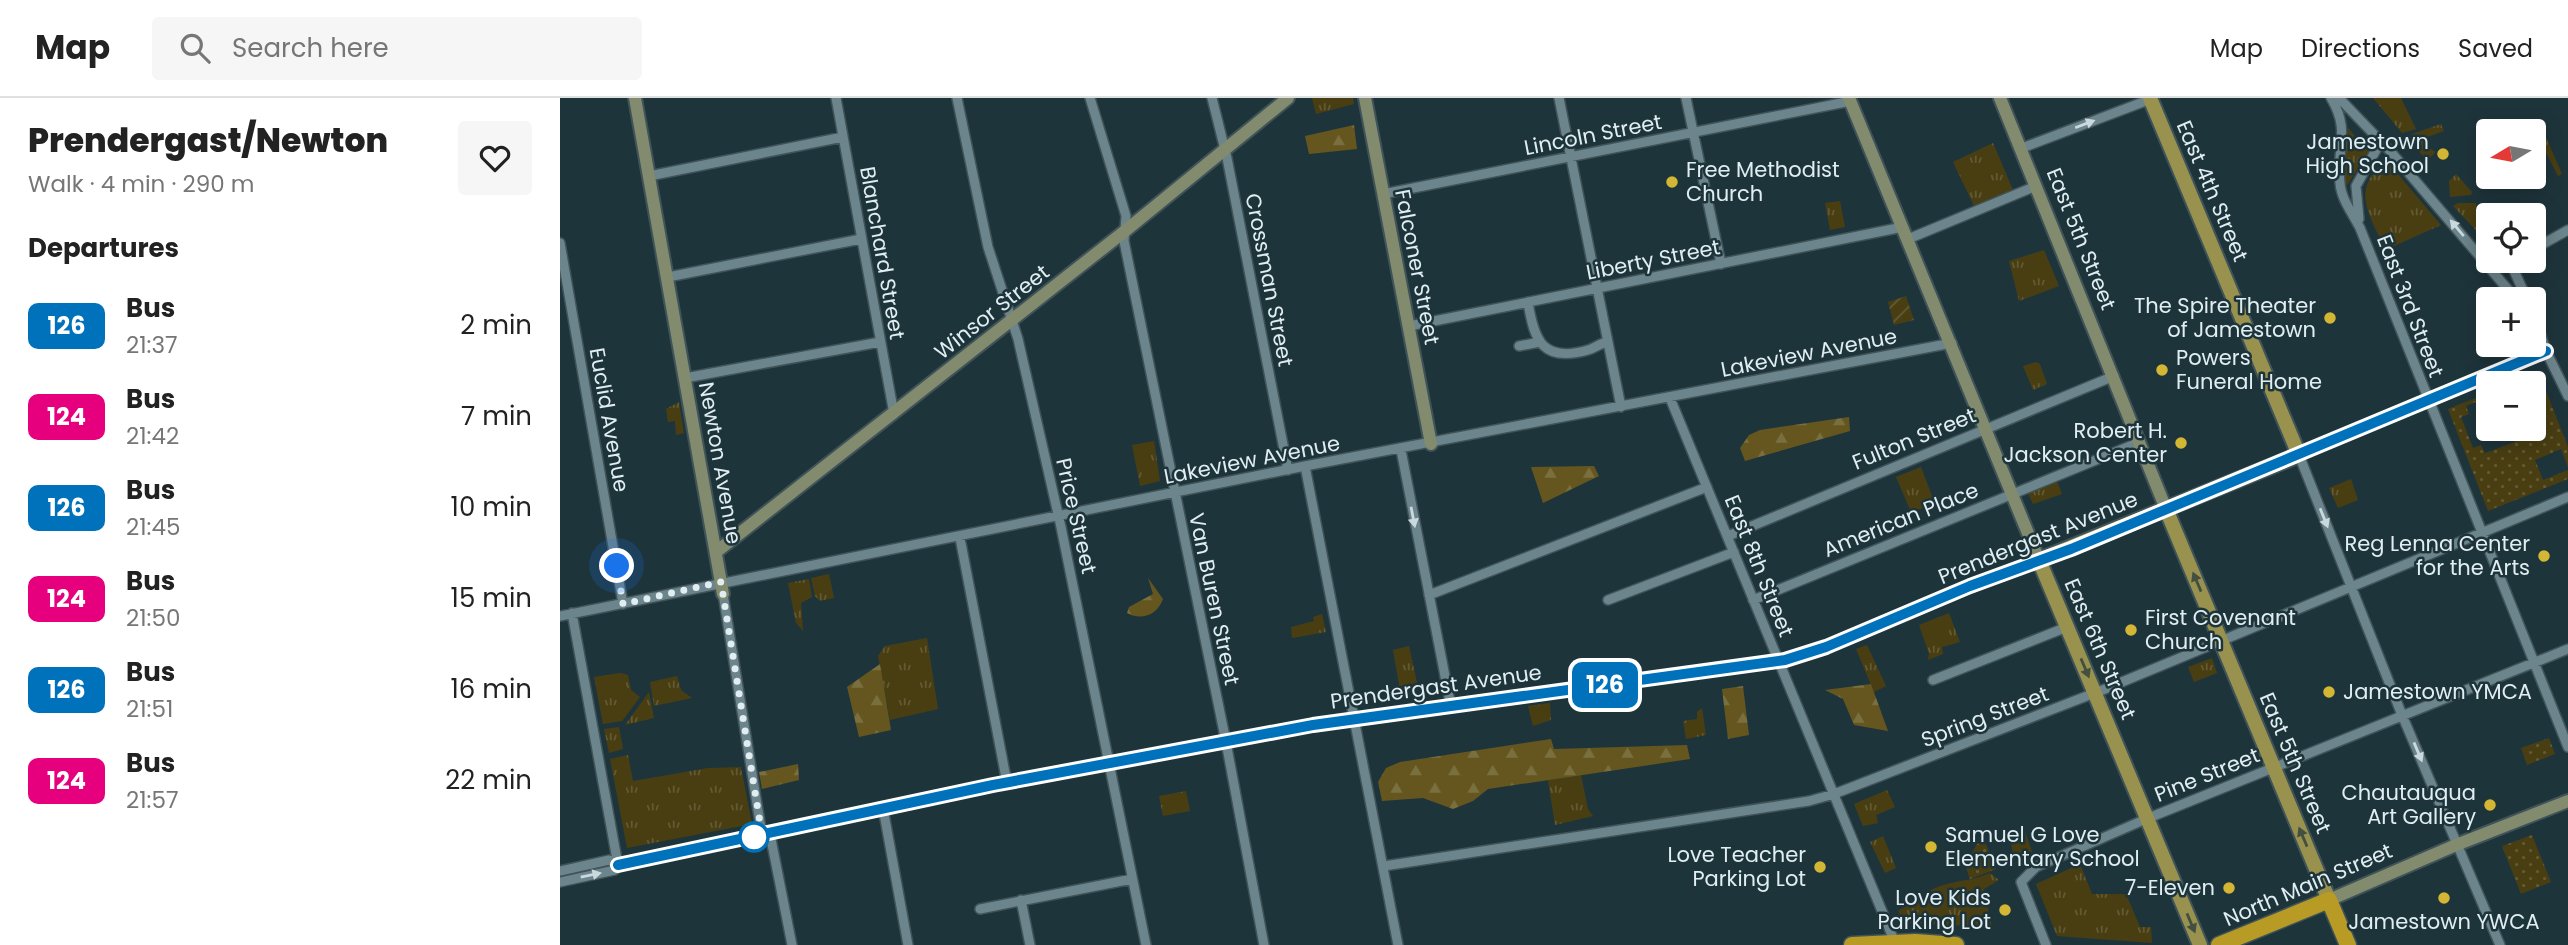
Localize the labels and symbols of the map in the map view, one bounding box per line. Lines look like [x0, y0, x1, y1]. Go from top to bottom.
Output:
street label: Lincoln Street [1522, 107, 1664, 162]
street label: East 4th Street [2170, 116, 2255, 266]
one-way arrow [2075, 118, 2096, 129]
north arrow [2476, 119, 2546, 189]
place label: Jamestown High School [2305, 127, 2429, 180]
marker: Jamestown High School [2435, 146, 2451, 162]
place label: Free Methodist Church [1686, 155, 1840, 208]
street label: Blanchard Street [853, 164, 912, 342]
street label: East 5th Street [2040, 164, 2123, 314]
marker: Free Methodist Church [1664, 174, 1680, 190]
street label: Falconer Street [1388, 187, 1447, 347]
street label: Crossman Street [1238, 191, 1300, 369]
one-way arrow [2449, 219, 2465, 237]
street label: East 3rd Street [2370, 230, 2451, 381]
street label: Liberty Street [1583, 232, 1722, 287]
street label: Winsor Street [928, 258, 1055, 366]
place label: The Spire Theater of Jamestown [2134, 291, 2316, 344]
marker: The Spire Theater of Jamestown [2322, 310, 2338, 326]
street label: Lakeview Avenue [1718, 321, 1899, 384]
place label: Powers Funeral Home [2176, 343, 2322, 396]
street label: Euclid Avenue [583, 346, 636, 494]
marker: Powers Funeral Home [2154, 362, 2170, 378]
street label: Newton Avenue [692, 380, 749, 546]
street label: Fulton Street [1848, 401, 1980, 476]
place label: Robert H. Jackson Center [2003, 416, 2167, 469]
street label: Lakeview Avenue [1161, 428, 1342, 491]
marker: Robert H. Jackson Center [2173, 435, 2189, 451]
street label: Price Street [1049, 455, 1104, 577]
street label: American Place [1819, 475, 1983, 564]
street label: Prendergast Avenue [1934, 484, 2142, 591]
street label: East 8th Street [1718, 491, 1801, 641]
one-way arrow [1408, 506, 1419, 528]
one-way arrow [2319, 508, 2330, 529]
street label: Van Buren Street [1182, 510, 1247, 688]
place label: Reg Lenna Center for the Arts [2344, 529, 2530, 582]
your location [599, 548, 634, 583]
marker: Reg Lenna Center for the Arts [2536, 548, 2552, 564]
one-way arrow [2191, 571, 2202, 592]
street label: East 6th Street [2058, 574, 2143, 724]
place label: First Covenant Church [2145, 603, 2296, 656]
marker: First Covenant Church [2123, 622, 2139, 638]
street label: Prendergast Avenue [1328, 657, 1543, 716]
one-way arrow [2079, 658, 2090, 679]
line badge: 126 [1565, 662, 1645, 708]
place label: Jamestown YMCA [2343, 677, 2532, 706]
street label: Spring Street [1917, 679, 2053, 754]
marker: Jamestown YMCA [2321, 684, 2337, 700]
street label: East 5th Street [2253, 688, 2338, 838]
street label: Pine Street [2150, 740, 2264, 809]
one-way arrow [2412, 742, 2423, 763]
place label: Chautauqua Art Gallery [2342, 778, 2476, 831]
marker: Chautauqua Art Gallery [2482, 797, 2498, 813]
place label: Samuel G Love Elementary School [1945, 820, 2140, 873]
unlabelled marker [739, 822, 769, 852]
one-way arrow [2297, 827, 2308, 848]
street label: North Main Street [2219, 836, 2397, 933]
marker: Samuel G Love Elementary School [1923, 839, 1939, 855]
place label: Love Teacher Parking Lot [1667, 840, 1806, 893]
marker: Love Teacher Parking Lot [1812, 859, 1828, 875]
one-way arrow [580, 870, 602, 881]
place label: 7-Eleven [2125, 873, 2215, 902]
marker: 7-Eleven [2221, 880, 2237, 896]
place label: Love Kids Parking Lot [1877, 883, 1991, 936]
marker: Jamestown YWCA [2436, 890, 2452, 906]
marker: Love Kids Parking Lot [1997, 902, 2013, 918]
place label: Jamestown YWCA [2348, 907, 2540, 936]
one-way arrow [2185, 913, 2196, 934]

